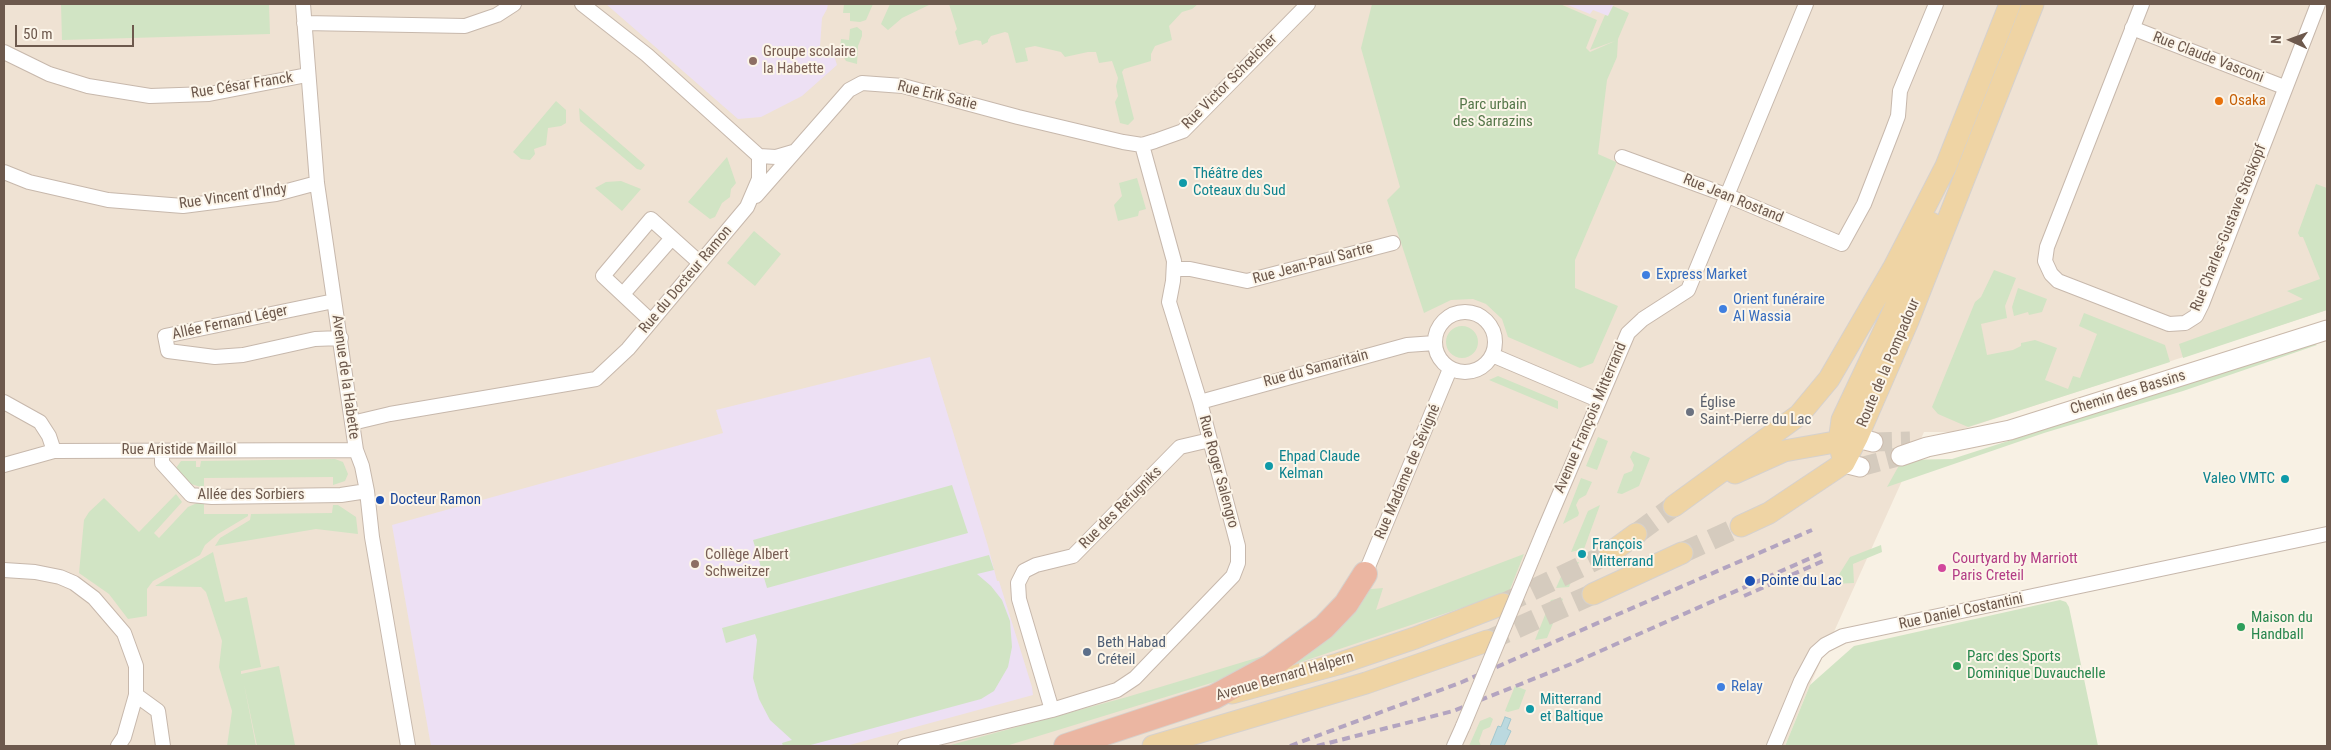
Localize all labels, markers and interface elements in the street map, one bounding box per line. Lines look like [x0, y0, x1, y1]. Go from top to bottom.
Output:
scale bar [18, 15, 136, 47]
north arrow [2266, 15, 2316, 65]
text: 50 m [23, 25, 53, 43]
street label: Rue Claude Vasconi [2150, 29, 2266, 87]
street label: Rue Victor Schœlcher [1179, 31, 1281, 133]
text: N [2268, 35, 2284, 44]
place label: Groupe scolaire la Habette [763, 43, 856, 78]
marker: Groupe scolaire la Habette [747, 55, 759, 67]
street label: Rue César Franck [190, 69, 294, 103]
street label: Rue Erik Satie [895, 77, 979, 115]
place label: Osaka [2229, 92, 2266, 110]
marker: Osaka [2213, 95, 2225, 107]
park label: Parc urbain des Sarrazins [1453, 96, 1533, 131]
street label: Rue Charles-Gustave Stoskopf [2187, 142, 2271, 314]
place label: Théâtre des Coteaux du Sud [1193, 165, 1286, 200]
street label: Rue Jean Rostand [1680, 171, 1786, 227]
marker: Théâtre des Coteaux du Sud [1177, 177, 1189, 189]
street label: Rue Vincent d'Indy [178, 181, 288, 213]
street label: Rue du Docteur Ramon [636, 223, 736, 337]
street label: Rue Jean-Paul Sartre [1251, 239, 1375, 289]
place label: Express Market [1656, 266, 1747, 284]
marker: Express Market [1640, 269, 1652, 281]
place label: Orient funéraire Al Wassia [1733, 291, 1825, 326]
street label: Route de la Pompadour [1854, 296, 1924, 430]
street label: Allée Fernand Léger [171, 302, 289, 344]
marker: Orient funéraire Al Wassia [1717, 303, 1729, 315]
street label: Avenue de la Habette [327, 314, 363, 440]
street label: Avenue François Mitterrand [1551, 340, 1631, 496]
street label: Rue du Samaritain [1262, 346, 1370, 392]
street label: Chemin des Bassins [2068, 367, 2188, 419]
place label: Église Saint-Pierre du Lac [1700, 394, 1811, 429]
street label: Rue Madame de Sévigné [1371, 402, 1445, 542]
marker: Église Saint-Pierre du Lac [1684, 406, 1696, 418]
street label: Rue Roger Salengro [1194, 414, 1242, 530]
street label: Rue Aristide Maillol [122, 441, 236, 459]
place label: Ehpad Claude Kelman [1279, 448, 1360, 483]
marker: Ehpad Claude Kelman [1263, 460, 1275, 472]
street label: Rue des Refugniks [1076, 463, 1166, 553]
place label: Valeo VMTC [2203, 470, 2275, 488]
marker: Valeo VMTC [2279, 473, 2291, 485]
street label: Allée des Sorbiers [198, 486, 304, 504]
place label: Docteur Ramon [390, 491, 481, 509]
marker: Docteur Ramon [374, 494, 386, 506]
place label: François Mitterrand [1592, 536, 1653, 571]
place label: Collège Albert Schweitzer [705, 546, 789, 581]
marker: François Mitterrand [1576, 548, 1588, 560]
place label: Courtyard by Marriott Paris Creteil [1952, 550, 2078, 585]
marker: Collège Albert Schweitzer [689, 558, 701, 570]
marker: Courtyard by Marriott Paris Creteil [1936, 562, 1948, 574]
place label: Pointe du Lac [1761, 572, 1842, 590]
marker: Pointe du Lac [1743, 574, 1757, 588]
street label: Rue Daniel Costantini [1897, 590, 2025, 634]
place label: Maison du Handball [2251, 609, 2313, 644]
marker: Maison du Handball [2235, 621, 2247, 633]
place label: Beth Habad Créteil [1097, 634, 1166, 669]
marker: Beth Habad Créteil [1081, 646, 1093, 658]
place label: Parc des Sports Dominique Duvauchelle [1967, 648, 2105, 683]
street label: Avenue Bernard Halpern [1214, 649, 1356, 705]
marker: Parc des Sports Dominique Duvauchelle [1951, 660, 1963, 672]
place label: Relay [1731, 678, 1763, 696]
marker: Relay [1715, 681, 1727, 693]
place label: Mitterrand et Baltique [1540, 691, 1603, 726]
marker: Mitterrand et Baltique [1524, 703, 1536, 715]

